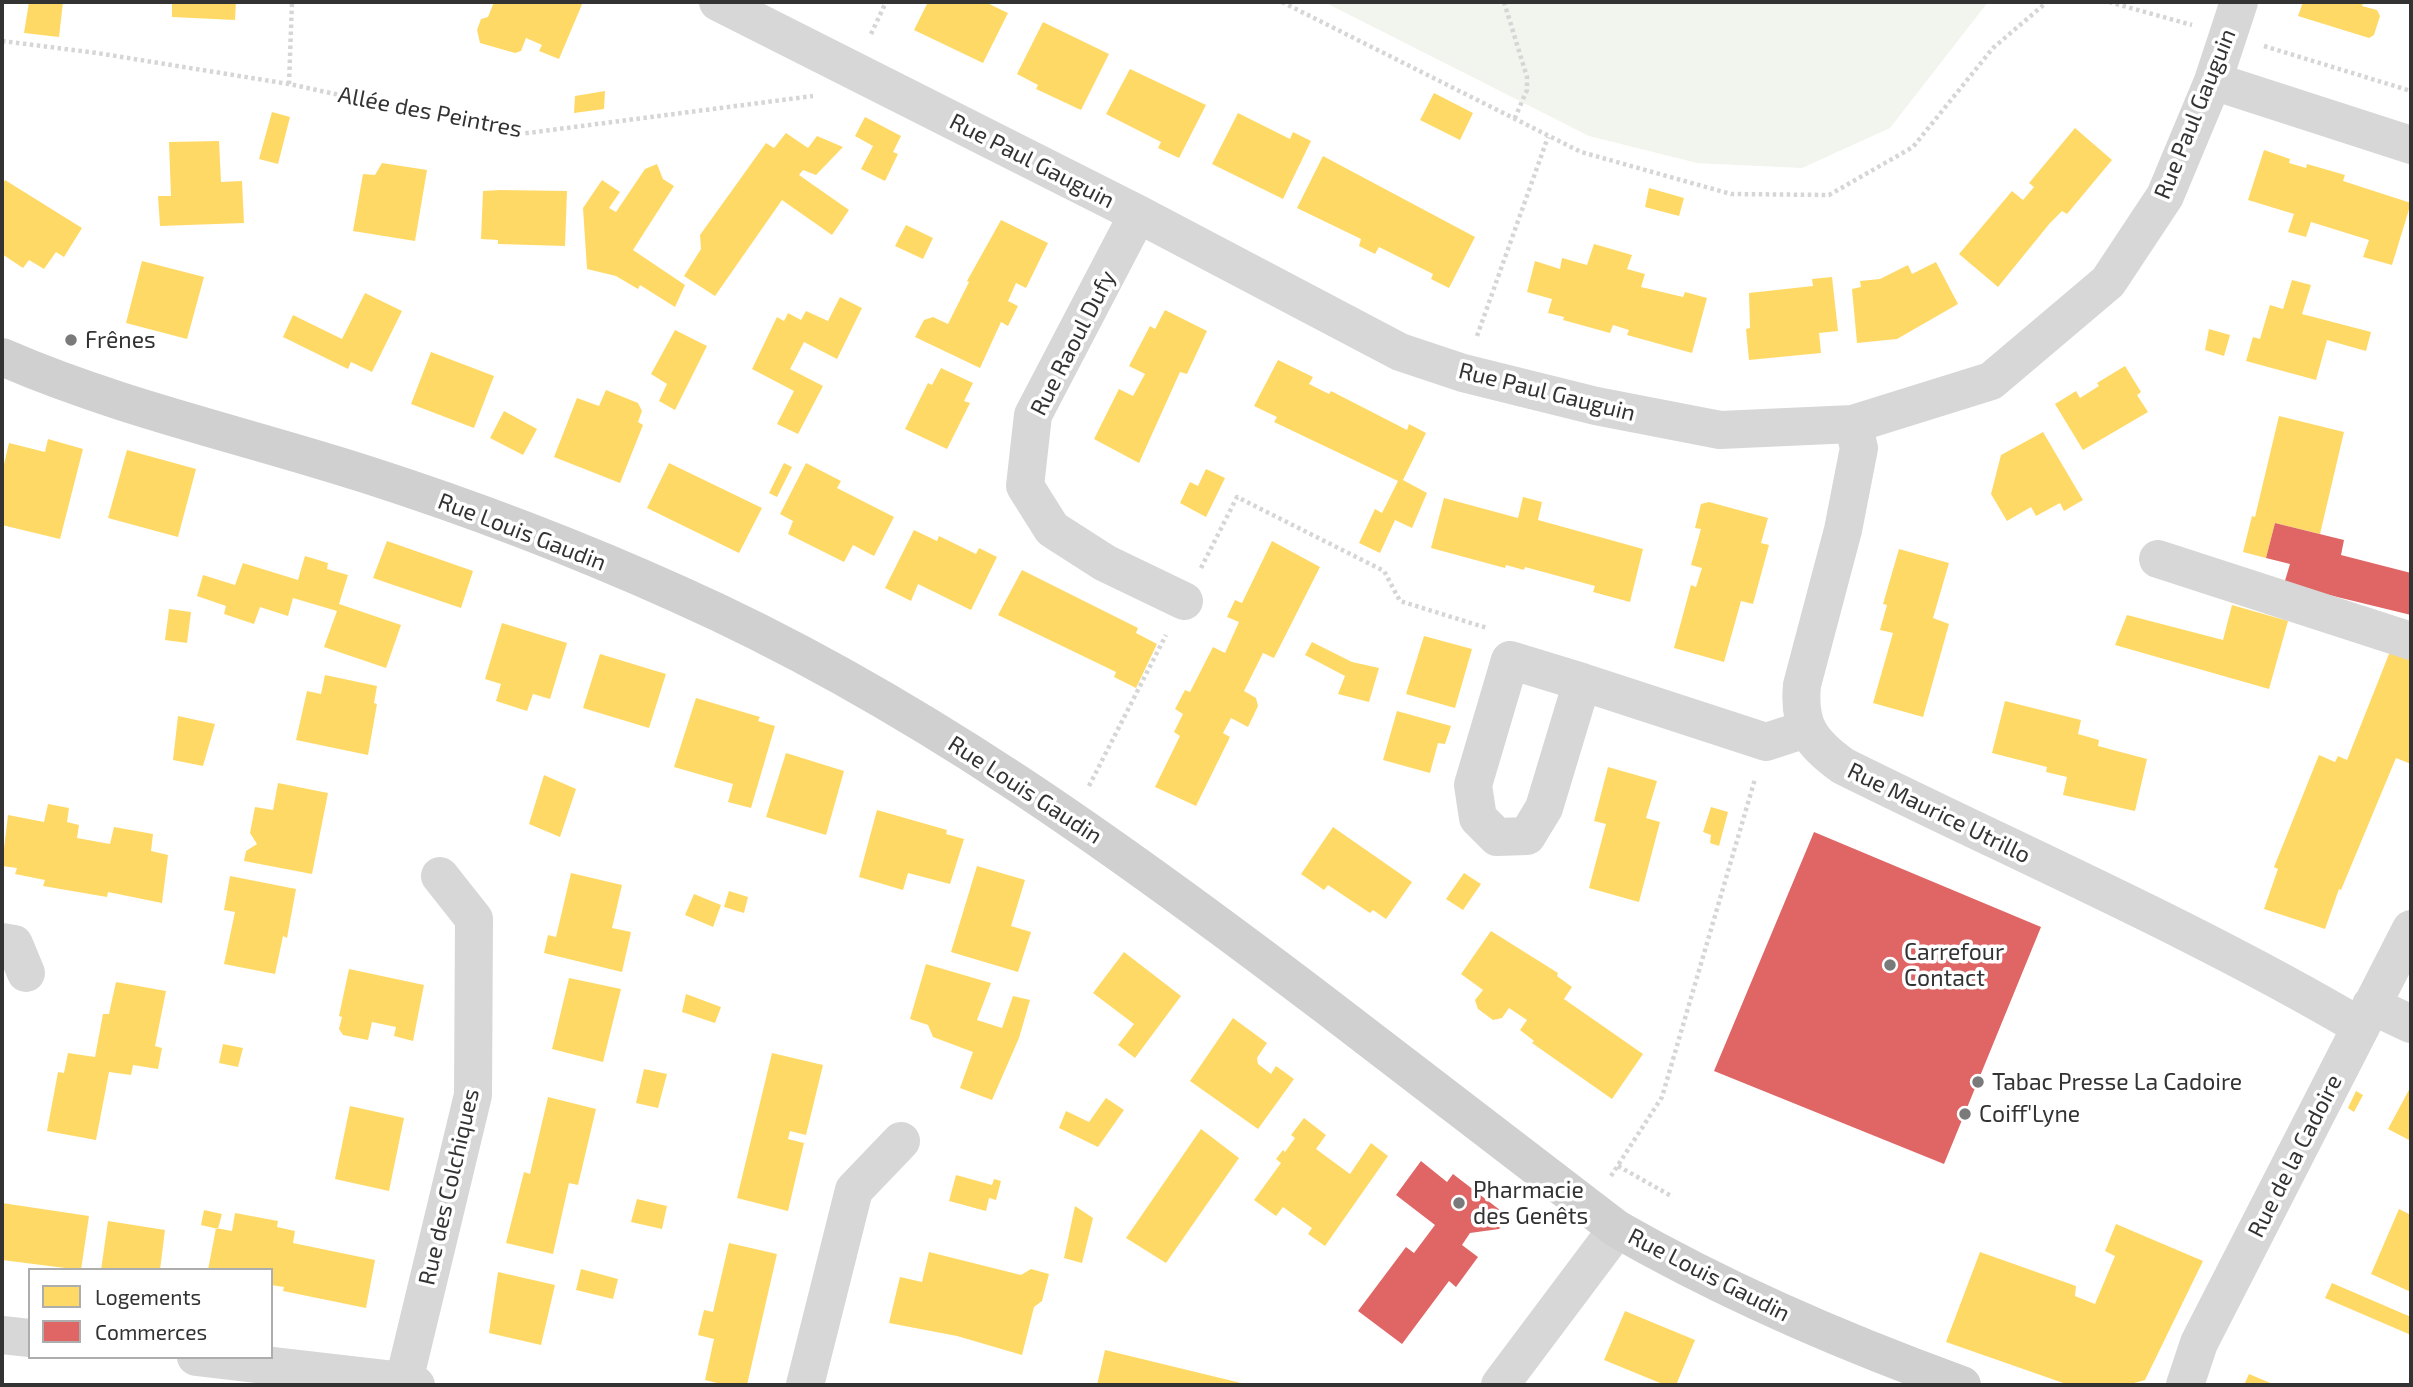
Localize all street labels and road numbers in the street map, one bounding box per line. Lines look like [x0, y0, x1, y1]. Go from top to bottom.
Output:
street label: Rue Paul Gauguin [2148, 25, 2242, 203]
street label: Allée des Peintres [336, 81, 524, 143]
street label: Rue Paul Gauguin [945, 108, 1119, 214]
street label: Rue Raoul Dufy [1025, 266, 1121, 420]
street label: Rue Paul Gauguin [1456, 357, 1638, 427]
street label: Rue Louis Gaudin [434, 487, 610, 577]
street label: Rue Louis Gaudin [943, 730, 1107, 850]
street label: Rue Maurice Utrillo [1843, 757, 2035, 869]
street label: Rue de la Cadoire [2242, 1070, 2348, 1242]
street label: Rue des Colchiques [413, 1086, 485, 1288]
street label: Rue Louis Gaudin [1624, 1222, 1794, 1328]

